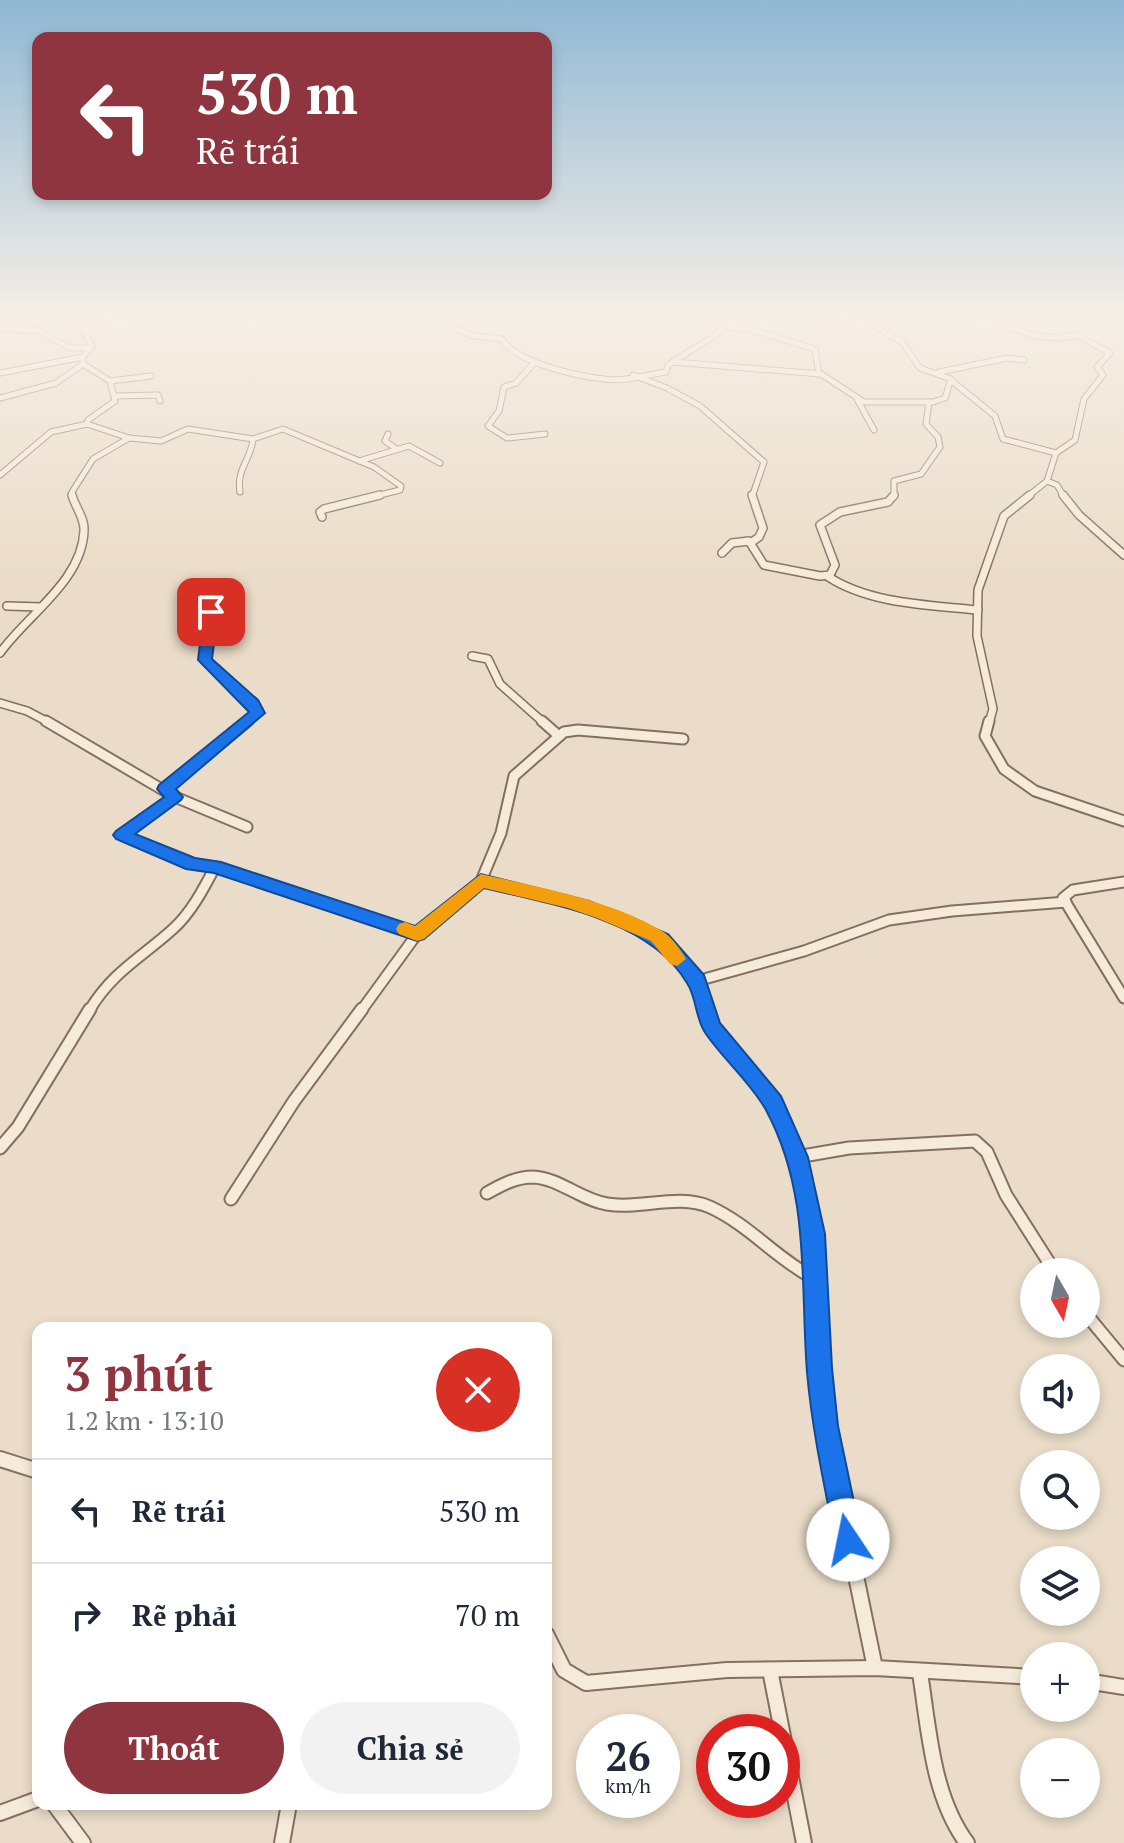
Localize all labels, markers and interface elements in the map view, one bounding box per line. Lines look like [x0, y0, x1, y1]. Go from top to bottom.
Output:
text: 530 m [196, 56, 358, 130]
icon: left [64, 64, 168, 168]
text: Rẽ trái [196, 127, 300, 174]
pin [177, 578, 245, 646]
icon: arrive [189, 590, 233, 634]
north arrow [1020, 1258, 1100, 1338]
map controls [1020, 1258, 1100, 1818]
text: 3 phút [64, 1341, 213, 1405]
button: close [436, 1348, 520, 1432]
button: sound [1020, 1354, 1100, 1434]
text: 1.2 km · 13:10 [64, 1403, 224, 1437]
button: search [1020, 1450, 1100, 1530]
icon: left [64, 1489, 108, 1533]
text: Rẽ trái [132, 1491, 226, 1531]
text: 530 m [439, 1491, 520, 1531]
position arrow [806, 1498, 890, 1582]
button: layers [1020, 1546, 1100, 1626]
icon: right [64, 1593, 108, 1637]
text: Rẽ phải [132, 1595, 237, 1635]
text: 70 m [455, 1595, 520, 1635]
button: + [1020, 1642, 1100, 1722]
button: Thoát [64, 1702, 284, 1794]
button: Chia sẻ [300, 1702, 520, 1794]
speed limit sign: 30 [696, 1714, 800, 1818]
text: 26 [605, 1729, 651, 1782]
button: − [1020, 1738, 1100, 1818]
text: km/h [605, 1772, 651, 1799]

